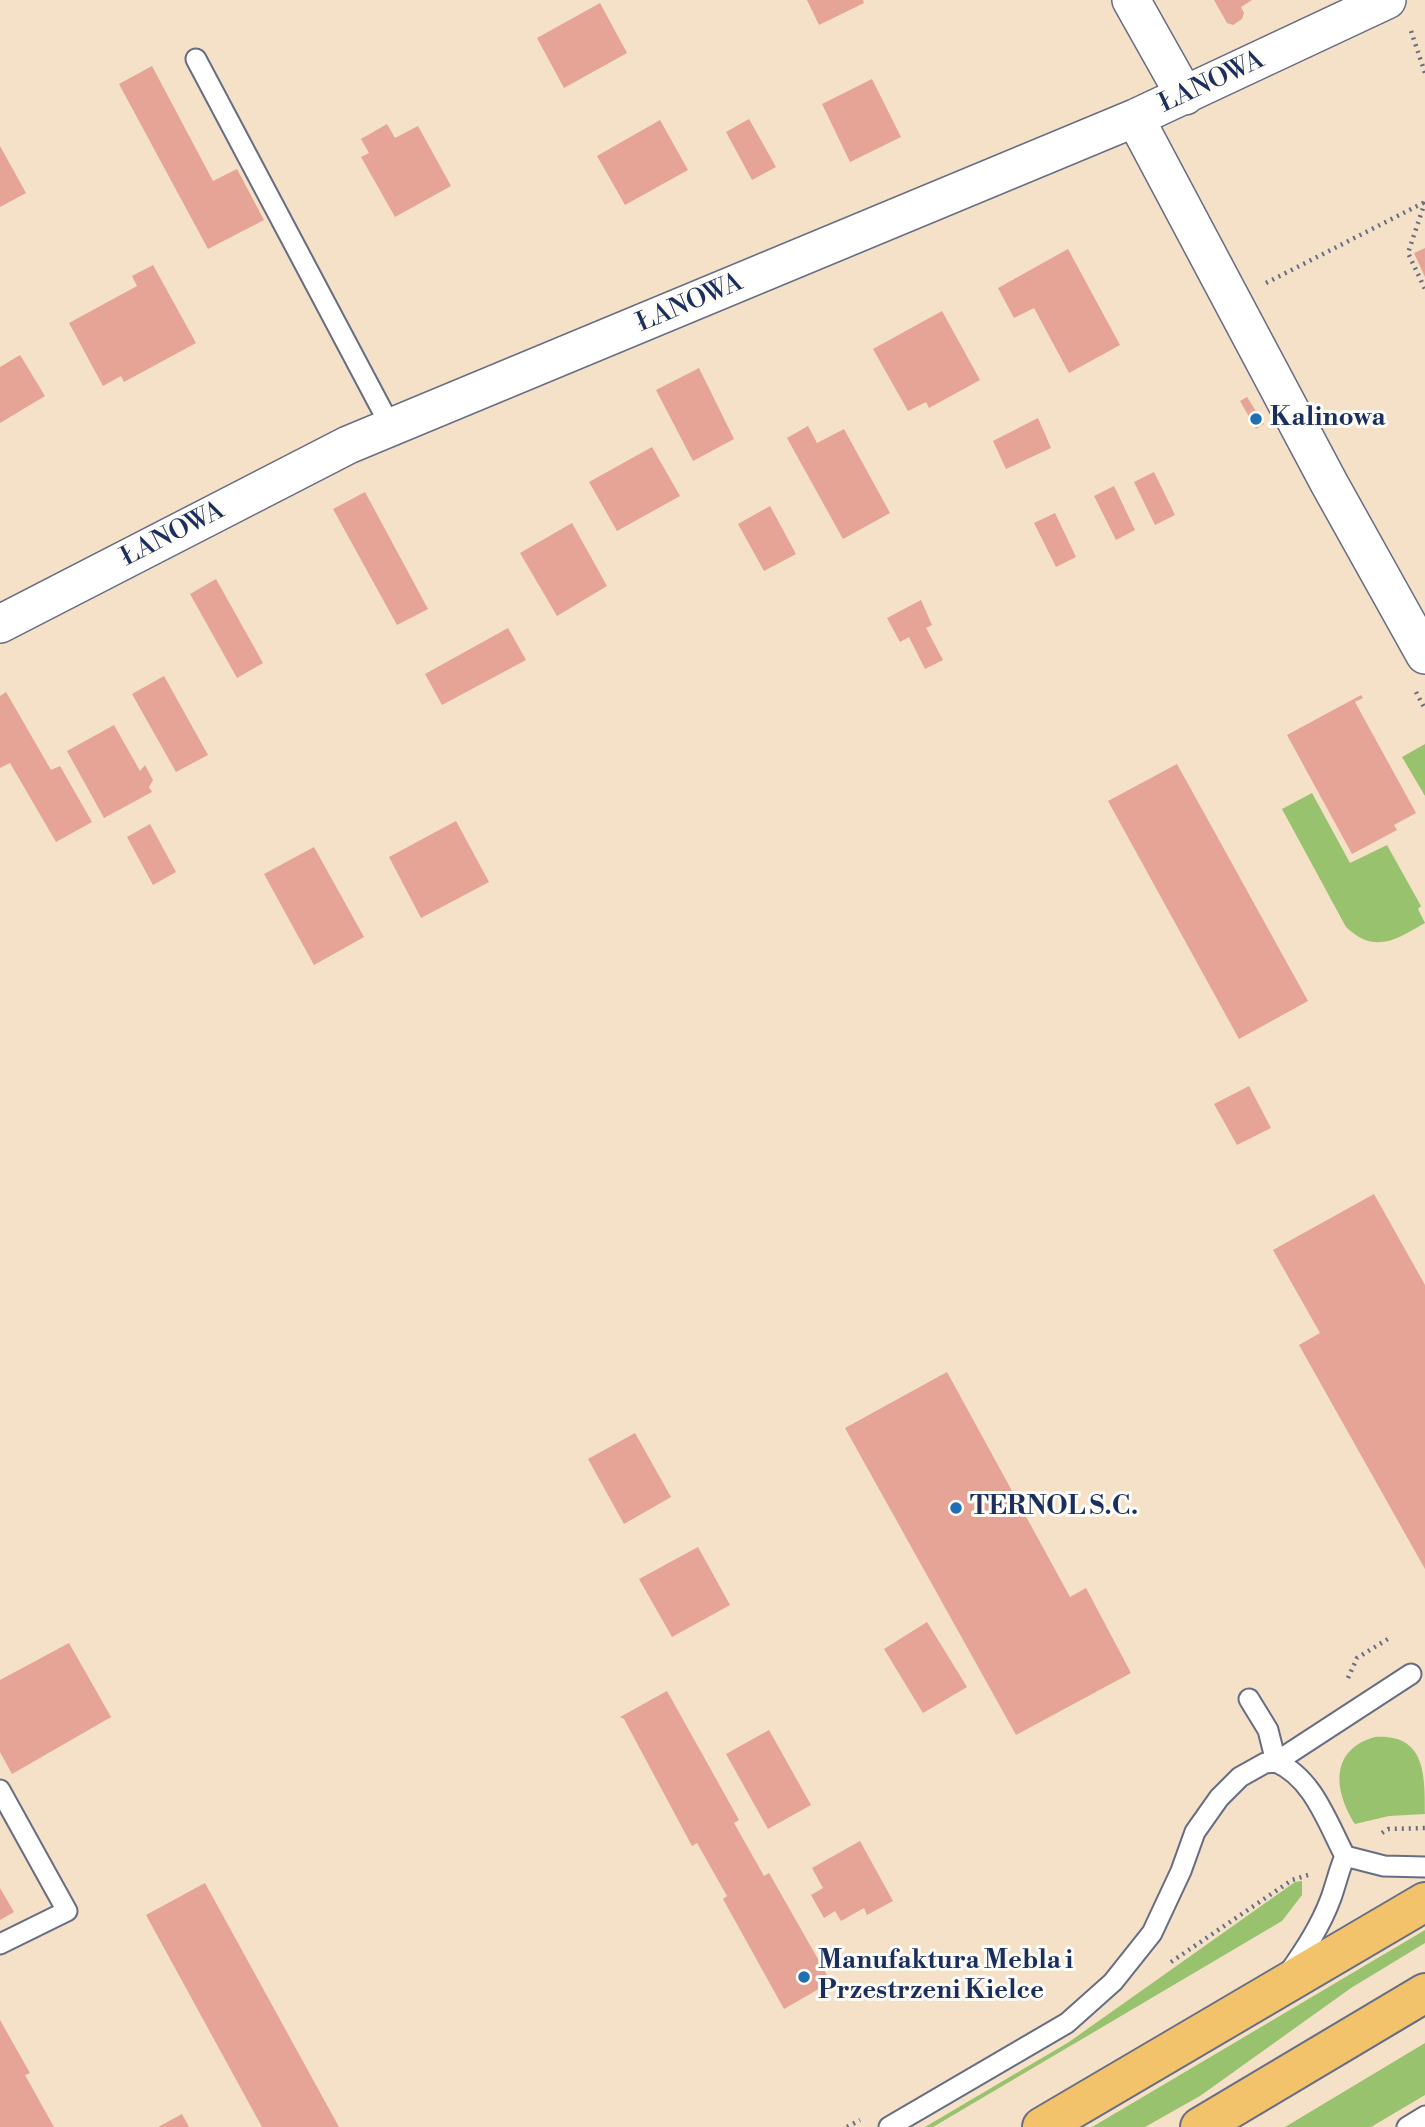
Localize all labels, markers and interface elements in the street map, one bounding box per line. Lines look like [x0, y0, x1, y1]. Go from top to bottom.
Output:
street label: ŁANOWA [1155, 45, 1269, 121]
street label: ŁANOWA [632, 268, 748, 340]
place label: Kalinowa [1270, 403, 1385, 435]
marker: Kalinowa [1248, 411, 1264, 427]
street label: ŁANOWA [116, 496, 230, 574]
place label: TERNOL S.C. [970, 1492, 1138, 1524]
marker: TERNOL S.C. [948, 1500, 964, 1516]
place label: Manufaktura Mebla i Przestrzeni Kielce [818, 1946, 1073, 2008]
marker: Manufaktura Mebla i Przestrzeni Kielce [796, 1969, 812, 1985]

